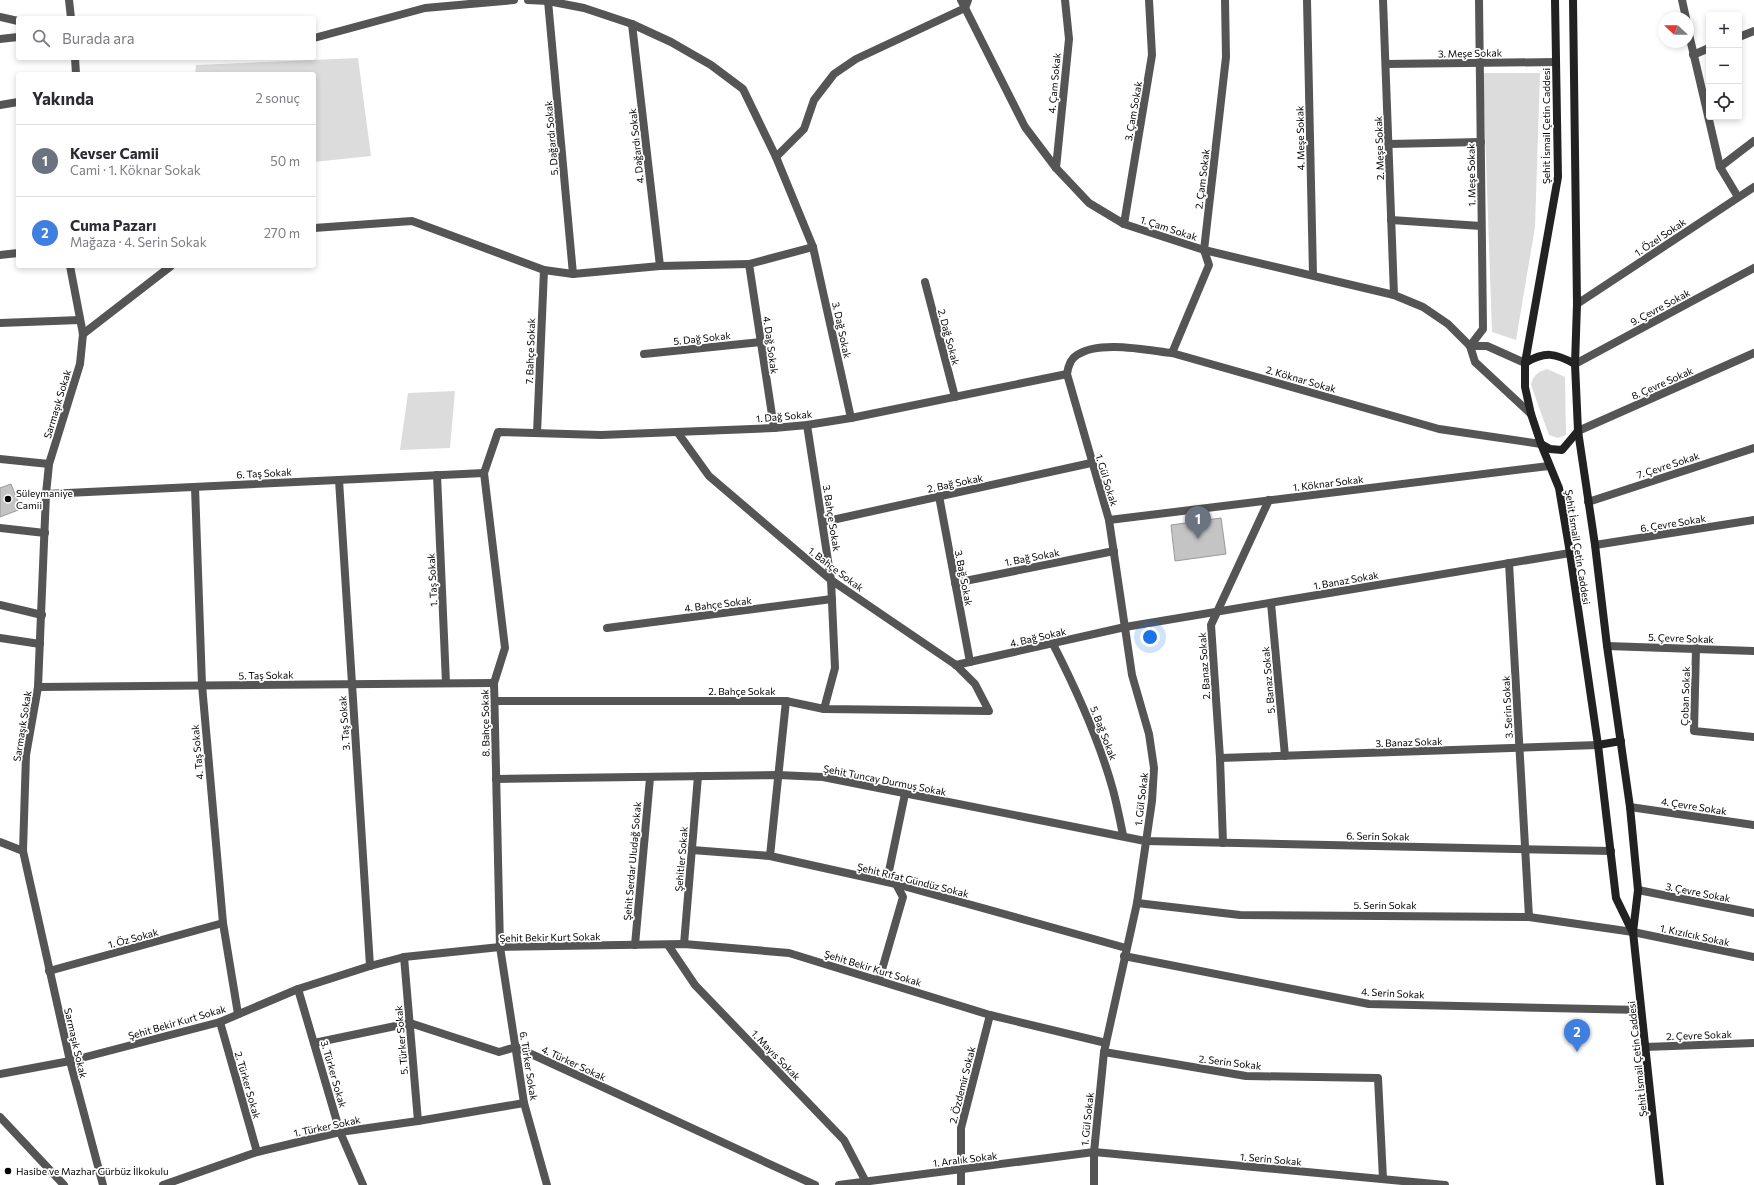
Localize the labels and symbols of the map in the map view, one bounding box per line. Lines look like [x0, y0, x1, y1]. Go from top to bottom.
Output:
north arrow [1658, 12, 1694, 48]
street label: 3. Meşe Sokak [1438, 46, 1503, 60]
street label: 4. Çam Sokak [1045, 52, 1063, 114]
street label: Şehit İsmail Çetin Caddesi [1540, 68, 1552, 184]
street label: 3. Çam Sokak [1122, 80, 1144, 142]
street label: 5. Dağardı Sokak [542, 100, 560, 176]
street label: 4. Meşe Sokak [1293, 105, 1307, 170]
street label: 4. Dağardı Sokak [626, 107, 646, 184]
street label: 2. Meşe Sokak [1372, 115, 1386, 180]
street label: 1. Meşe Sokak [1464, 143, 1478, 207]
street label: 2. Çam Sokak [1192, 148, 1212, 210]
street label: 1. Çam Sokak [1139, 213, 1200, 243]
street label: 1. Özel Sokak [1632, 215, 1688, 259]
street label: 9. Çevre Sokak [1628, 286, 1693, 328]
street label: 3. Dağ Sokak [830, 301, 854, 360]
street label: 2. Dağ Sokak [936, 308, 962, 367]
street label: 4. Dağ Sokak [761, 315, 781, 375]
street label: 7. Bahçe Sokak [523, 317, 537, 384]
street label: 5. Dağ Sokak [673, 329, 732, 347]
street label: 2. Köknar Sokak [1265, 363, 1338, 395]
street label: 8. Çevre Sokak [1629, 364, 1695, 402]
street label: Sarmaşık Sokak [41, 368, 73, 440]
street label: 1. Dağ Sokak [755, 408, 813, 424]
street label: 7. Çevre Sokak [1635, 449, 1701, 481]
street label: 1. Gül Sokak [1093, 453, 1121, 508]
street label: 6. Taş Sokak [236, 466, 293, 480]
street label: 2. Bağ Sokak [926, 471, 985, 495]
street label: 1. Köknar Sokak [1292, 473, 1365, 493]
street label: 3. Bahçe Sokak [821, 484, 843, 553]
place label: Süleymaniye Camii [16, 487, 73, 511]
street label: Şehit İsmail Çetin Caddesi [1563, 489, 1593, 605]
marker: Süleymaniye Camii [3, 494, 13, 504]
pin: 1 [1185, 506, 1211, 539]
street label: 6. Çevre Sokak [1639, 512, 1707, 534]
street label: 1. Bahçe Sokak [806, 544, 866, 594]
street label: 1. Bağ Sokak [1004, 546, 1061, 568]
street label: 3. Bağ Sokak [953, 549, 975, 608]
street label: 1. Taş Sokak [425, 552, 439, 607]
street label: 1. Banaz Sokak [1312, 568, 1380, 592]
street label: 4. Bahçe Sokak [684, 594, 753, 614]
street label: 4. Bağ Sokak [1009, 625, 1068, 649]
your location [1140, 627, 1160, 647]
street label: 2. Banaz Sokak [1196, 631, 1212, 700]
street label: 5. Çevre Sokak [1648, 631, 1715, 645]
street label: 5. Banaz Sokak [1259, 645, 1277, 714]
street label: Çoban Sokak [1678, 665, 1692, 726]
street label: 5. Taş Sokak [238, 669, 294, 681]
street label: 3. Serin Sokak [1499, 675, 1515, 739]
street label: 2. Bahçe Sokak [708, 685, 776, 697]
street label: Sarmaşık Sokak [10, 689, 34, 762]
street label: 8. Bahçe Sokak [478, 689, 492, 757]
street label: 3. Taş Sokak [336, 695, 352, 751]
street label: 5. Bağ Sokak [1088, 704, 1120, 762]
street label: 4. Taş Sokak [189, 723, 205, 780]
street label: 3. Banaz Sokak [1375, 735, 1443, 749]
street label: Şehit Tuncay Durmuş Sokak [822, 762, 948, 798]
street label: 1. Gül Sokak [1132, 771, 1150, 826]
street label: 4. Çevre Sokak [1660, 795, 1728, 817]
street label: Şehit Serdar UIudağ Sokak [621, 800, 643, 921]
street label: Şehitler Sokak [672, 825, 690, 892]
street label: 6. Serin Sokak [1346, 829, 1410, 843]
street label: Şehit Rıfat Gündüz Sokak [856, 860, 971, 900]
street label: 3. Çevre Sokak [1665, 880, 1732, 904]
street label: 5. Serin Sokak [1353, 899, 1417, 911]
street label: 1. Kızılcık Sokak [1659, 922, 1731, 948]
street label: 1. Öz Sokak [107, 925, 160, 950]
street label: Şehit Bekir Kurt Sokak [499, 930, 601, 944]
street label: Şehit Bekir Kurt Sokak [823, 947, 924, 989]
street label: 4. Serin Sokak [1361, 985, 1426, 1001]
street label: Şehit İsmail Çetin Caddesi [1625, 1001, 1649, 1117]
street label: Şehit Bekir Kurt Sokak [127, 1002, 228, 1042]
street label: 5. Türker Sokak [392, 1004, 410, 1075]
street label: Sarmaşık Sokak [62, 1007, 90, 1080]
pin: 2 [1564, 1019, 1590, 1052]
street label: 1. Mayıs Sokak [749, 1027, 803, 1083]
street label: 2. Çevre Sokak [1666, 1028, 1733, 1042]
street label: 6. Türker Sokak [518, 1031, 540, 1102]
street label: 3. Türker Sokak [319, 1039, 349, 1109]
street label: 4. Türker Sokak [540, 1043, 609, 1083]
street label: 2. Özdemir Sokak [947, 1045, 978, 1125]
street label: 2. Türker Sokak [233, 1050, 263, 1121]
street label: 2. Serin Sokak [1198, 1052, 1263, 1072]
street label: 1. Gül Sokak [1078, 1091, 1096, 1146]
street label: 1. Türker Sokak [292, 1113, 362, 1139]
street label: 1. Aralık Sokak [932, 1149, 999, 1169]
street label: 1. Serin Sokak [1240, 1150, 1303, 1168]
place label: Hasibe ve Mazhar Gürbüz İlkokulu [16, 1165, 169, 1177]
marker: Hasibe ve Mazhar Gürbüz İlkokulu [3, 1166, 13, 1176]

